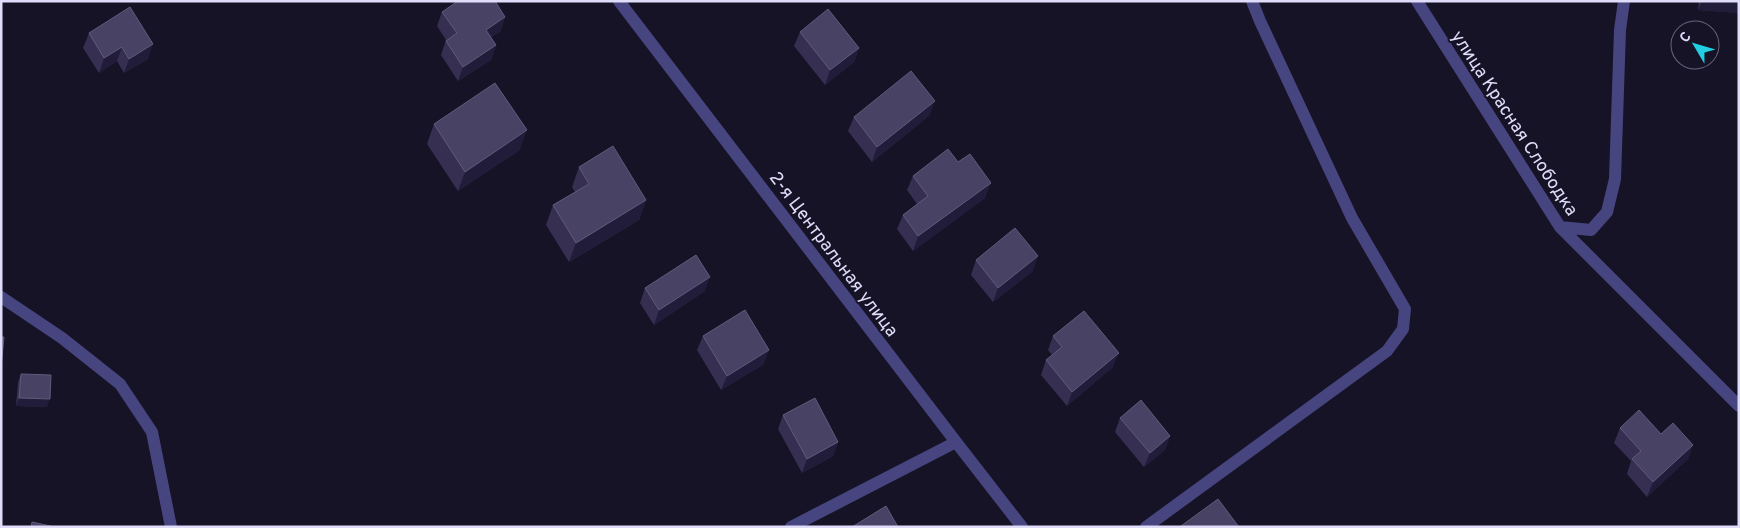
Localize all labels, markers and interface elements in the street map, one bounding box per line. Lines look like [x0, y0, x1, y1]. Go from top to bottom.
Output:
north arrow [1670, 20, 1720, 70]
street label: улица Красная Слободка [1445, 27, 1582, 221]
text: С [1676, 29, 1695, 47]
street label: 2-я Центральная улица [763, 168, 902, 342]

